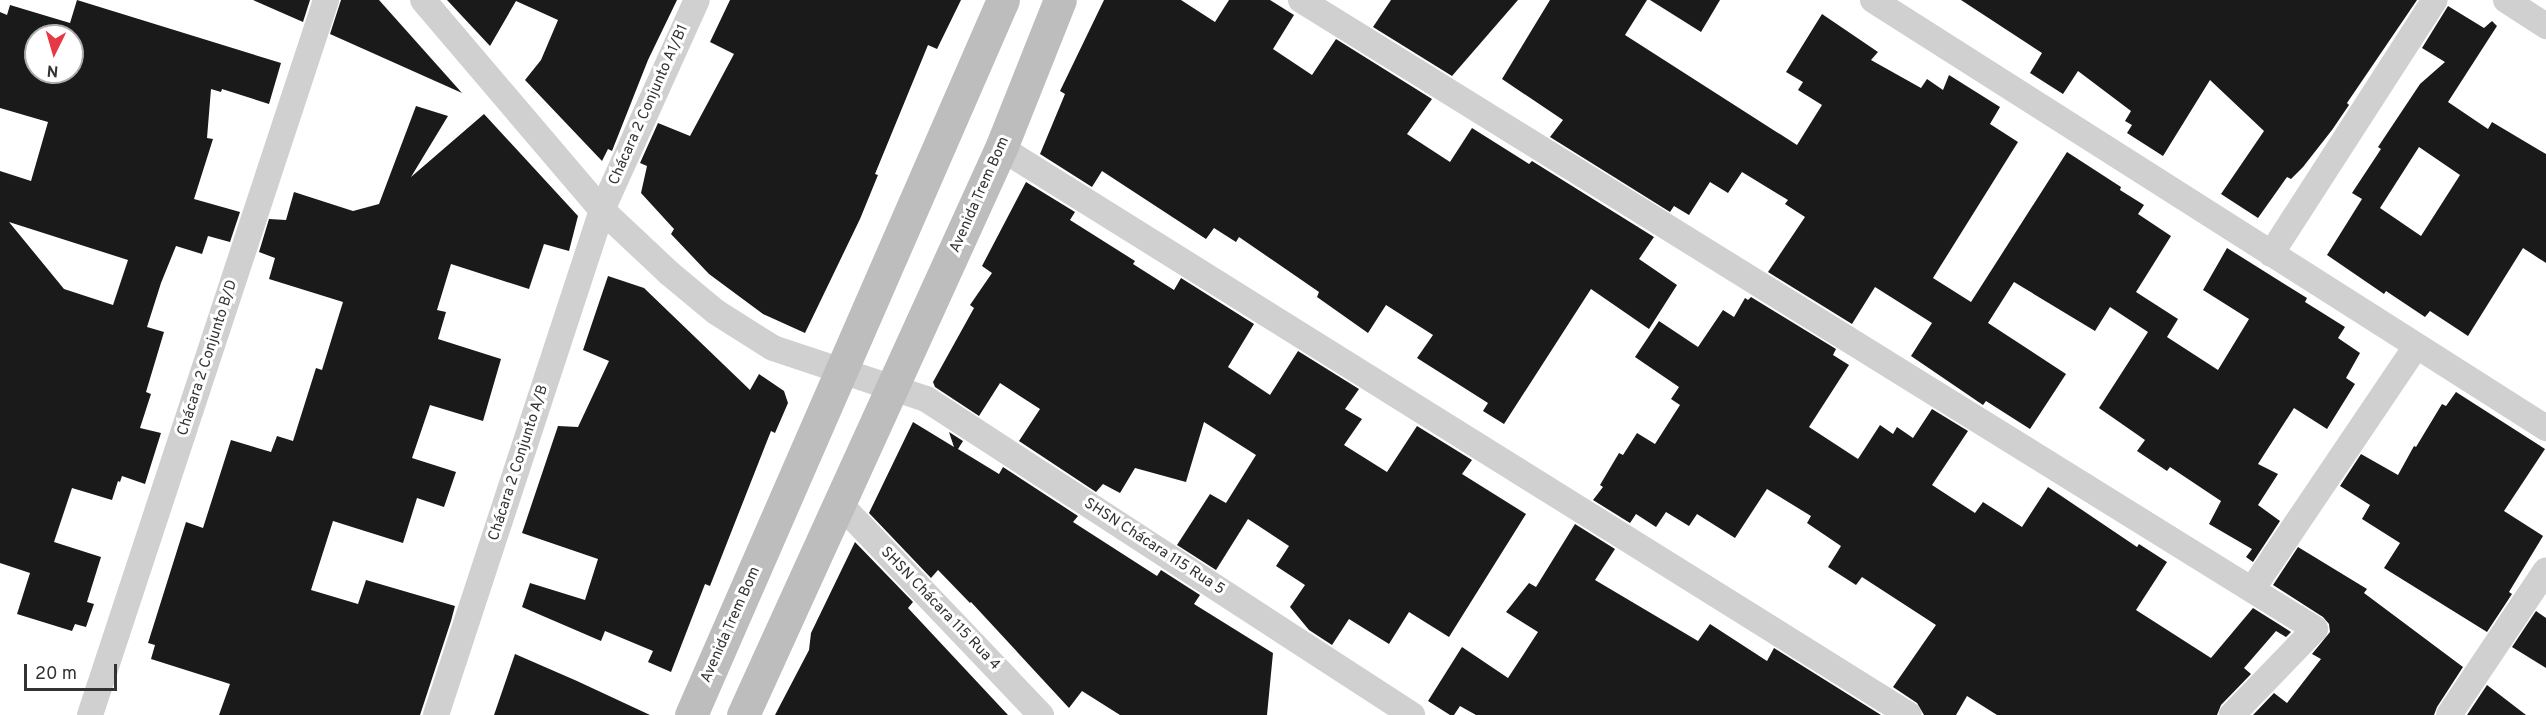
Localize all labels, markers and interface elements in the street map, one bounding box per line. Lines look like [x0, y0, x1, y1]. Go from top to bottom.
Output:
street label: Chácara 2 Conjunto A1/B1 [605, 22, 693, 188]
north arrow [24, 24, 84, 84]
text: N [46, 59, 59, 80]
street label: Avenida Trem Bom [946, 134, 1014, 256]
street label: Chácara 2 Conjunto B/D [174, 278, 242, 438]
street label: Chácara 2 Conjunto A/B [485, 383, 553, 543]
street label: SHSN Chácara 115 Rua 5 [1080, 495, 1228, 599]
street label: SHSN Chácara 115 Rua 4 [877, 544, 1003, 674]
street label: Avenida Trem Bom [697, 564, 765, 686]
scale bar [27, 652, 120, 690]
text: 20 m [35, 663, 77, 686]

